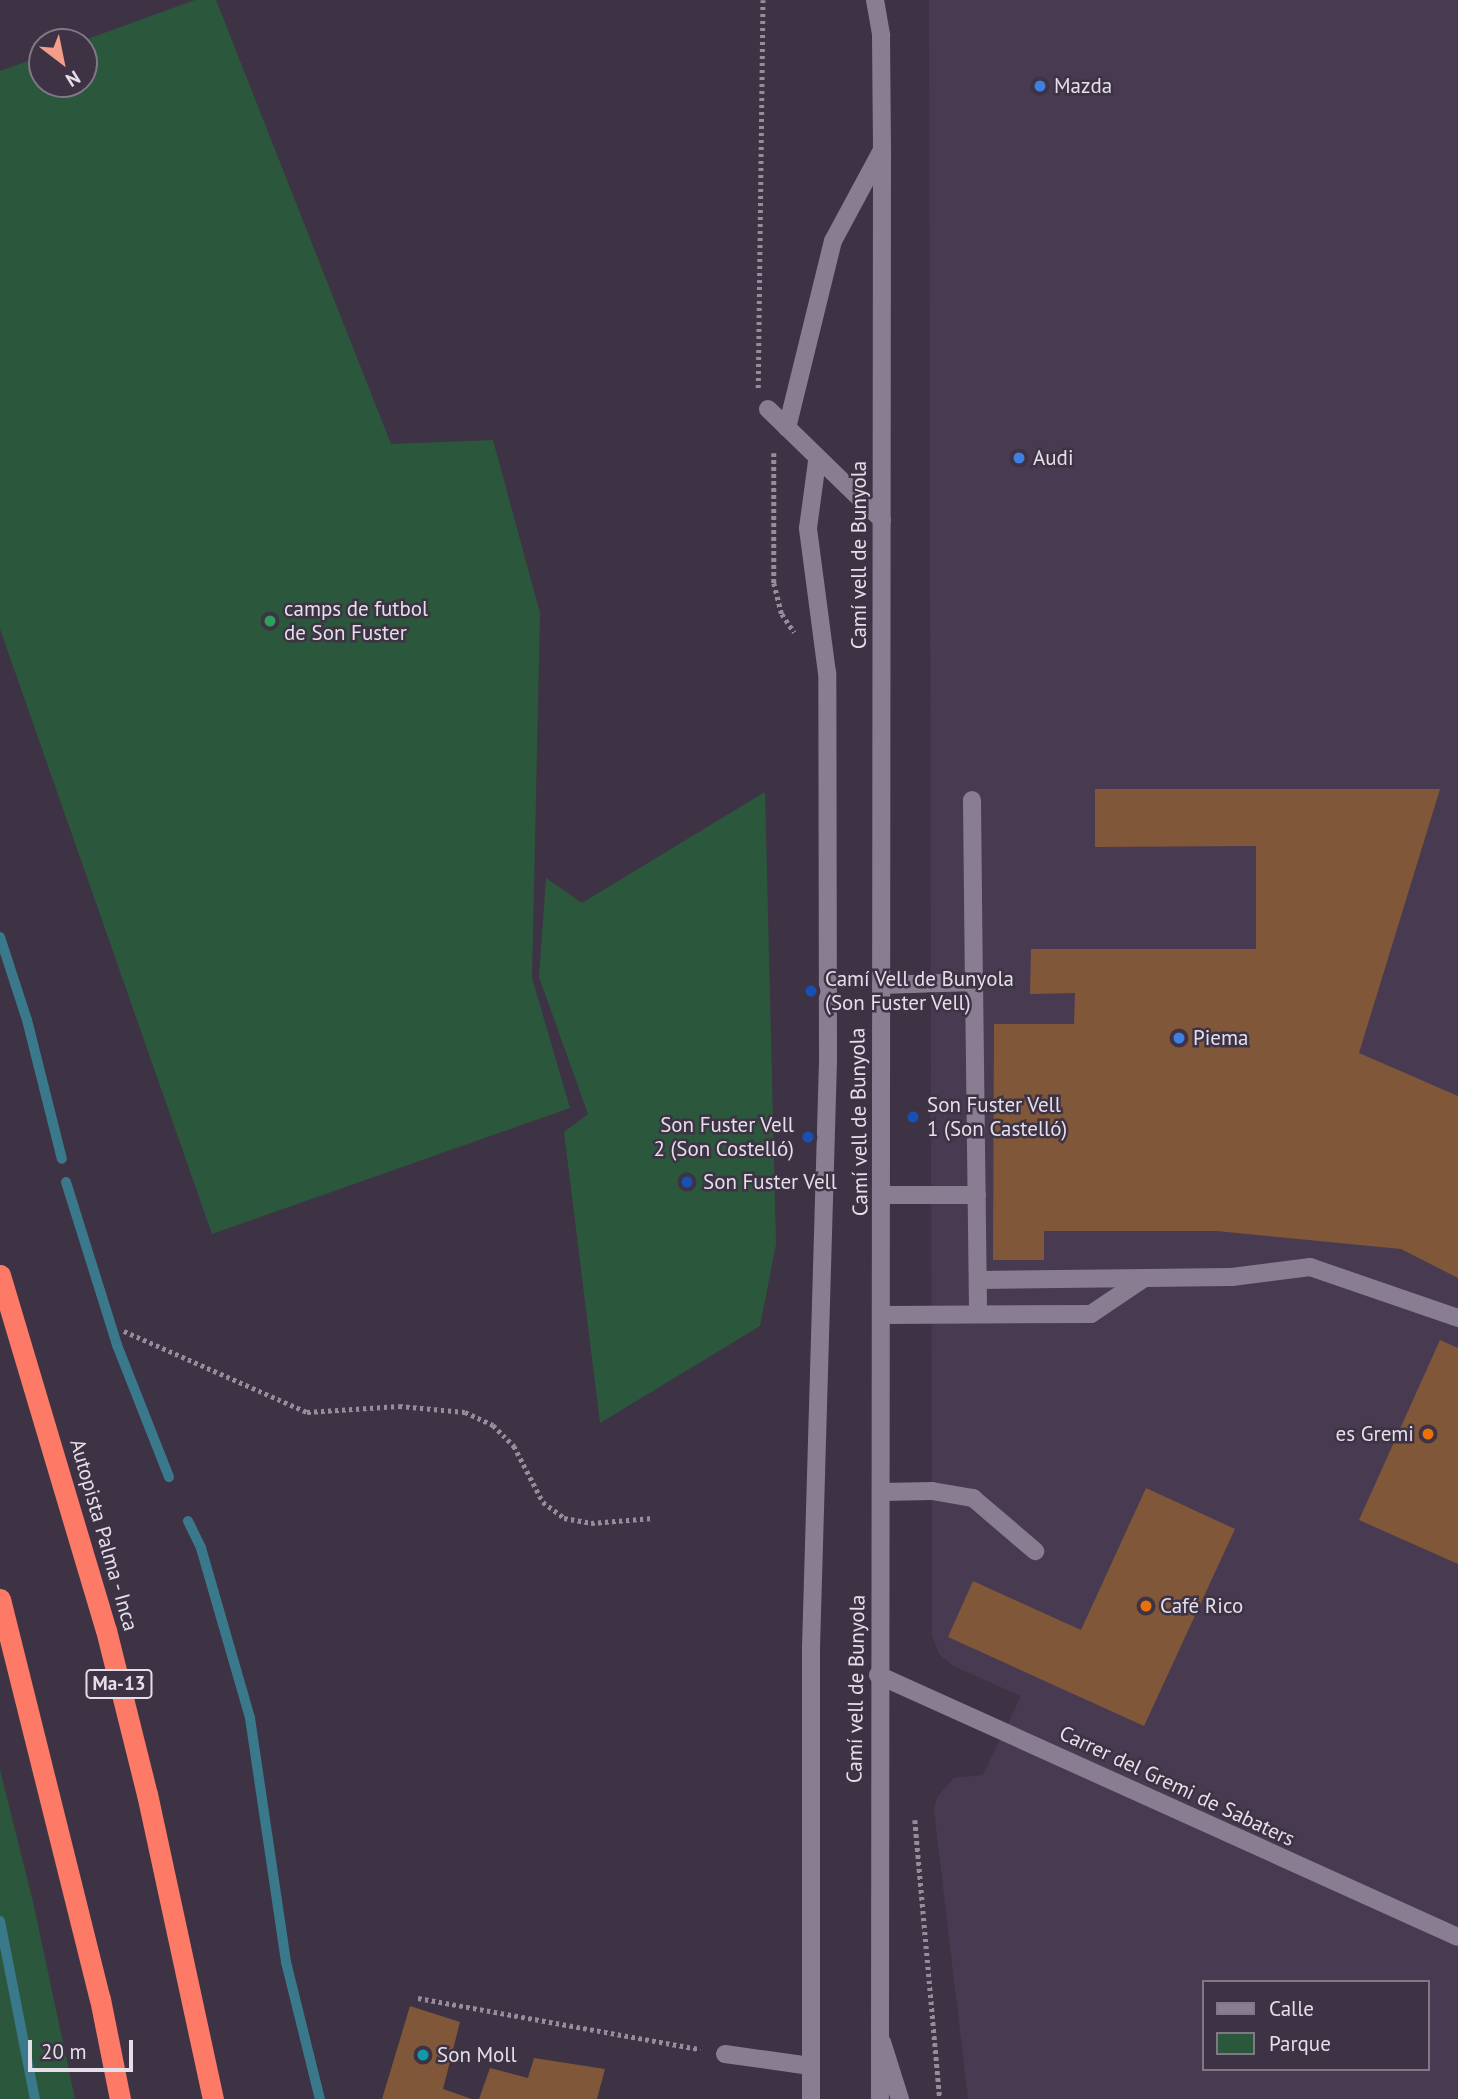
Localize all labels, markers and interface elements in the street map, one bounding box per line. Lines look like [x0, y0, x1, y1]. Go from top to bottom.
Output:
north arrow [28, 28, 98, 98]
text: N [61, 66, 85, 93]
place label: Mazda [1054, 73, 1112, 99]
marker: Mazda [1032, 78, 1048, 94]
place label: Audi [1033, 445, 1074, 471]
marker: Audi [1011, 450, 1027, 466]
street label: Camí vell de Bunyola [846, 461, 872, 649]
place label: camps de futbol de Son Fuster [284, 596, 428, 646]
marker: camps de futbol de Son Fuster [262, 613, 278, 629]
place label: Camí Vell de Bunyola (Son Fuster Vell) [825, 966, 1015, 1016]
marker: Camí Vell de Bunyola (Son Fuster Vell) [803, 983, 819, 999]
place label: Piema [1193, 1025, 1249, 1051]
street label: Camí vell de Bunyola [845, 1027, 873, 1217]
marker: Piema [1171, 1030, 1187, 1046]
place label: Son Fuster Vell 1 (Son Castelló) [927, 1092, 1067, 1142]
marker: Son Fuster Vell 1 (Son Castelló) [905, 1109, 921, 1125]
place label: Son Fuster Vell 2 (Son Costelló) [653, 1112, 794, 1162]
marker: Son Fuster Vell 2 (Son Costelló) [800, 1129, 816, 1145]
place label: Son Fuster Vell [703, 1169, 837, 1195]
marker: Son Fuster Vell [677, 1172, 697, 1192]
place label: es Gremi [1336, 1421, 1414, 1447]
marker: es Gremi [1420, 1426, 1436, 1442]
street label: Autopista Palma - Inca [64, 1434, 144, 1636]
place label: Café Rico [1160, 1593, 1243, 1619]
street label: Camí vell de Bunyola [842, 1594, 870, 1784]
marker: Café Rico [1138, 1598, 1154, 1614]
road number: Ma-13 [84, 1668, 154, 1700]
street label: Carrer del Gremi de Sabaters [1055, 1720, 1299, 1852]
legend [1202, 1980, 1430, 2071]
text: Calle [1269, 1995, 1314, 2022]
scale bar [32, 2025, 136, 2070]
text: Parque [1269, 2030, 1331, 2057]
text: 20 m [41, 2038, 87, 2065]
place label: Son Moll [437, 2042, 517, 2068]
marker: Son Moll [415, 2047, 431, 2063]

